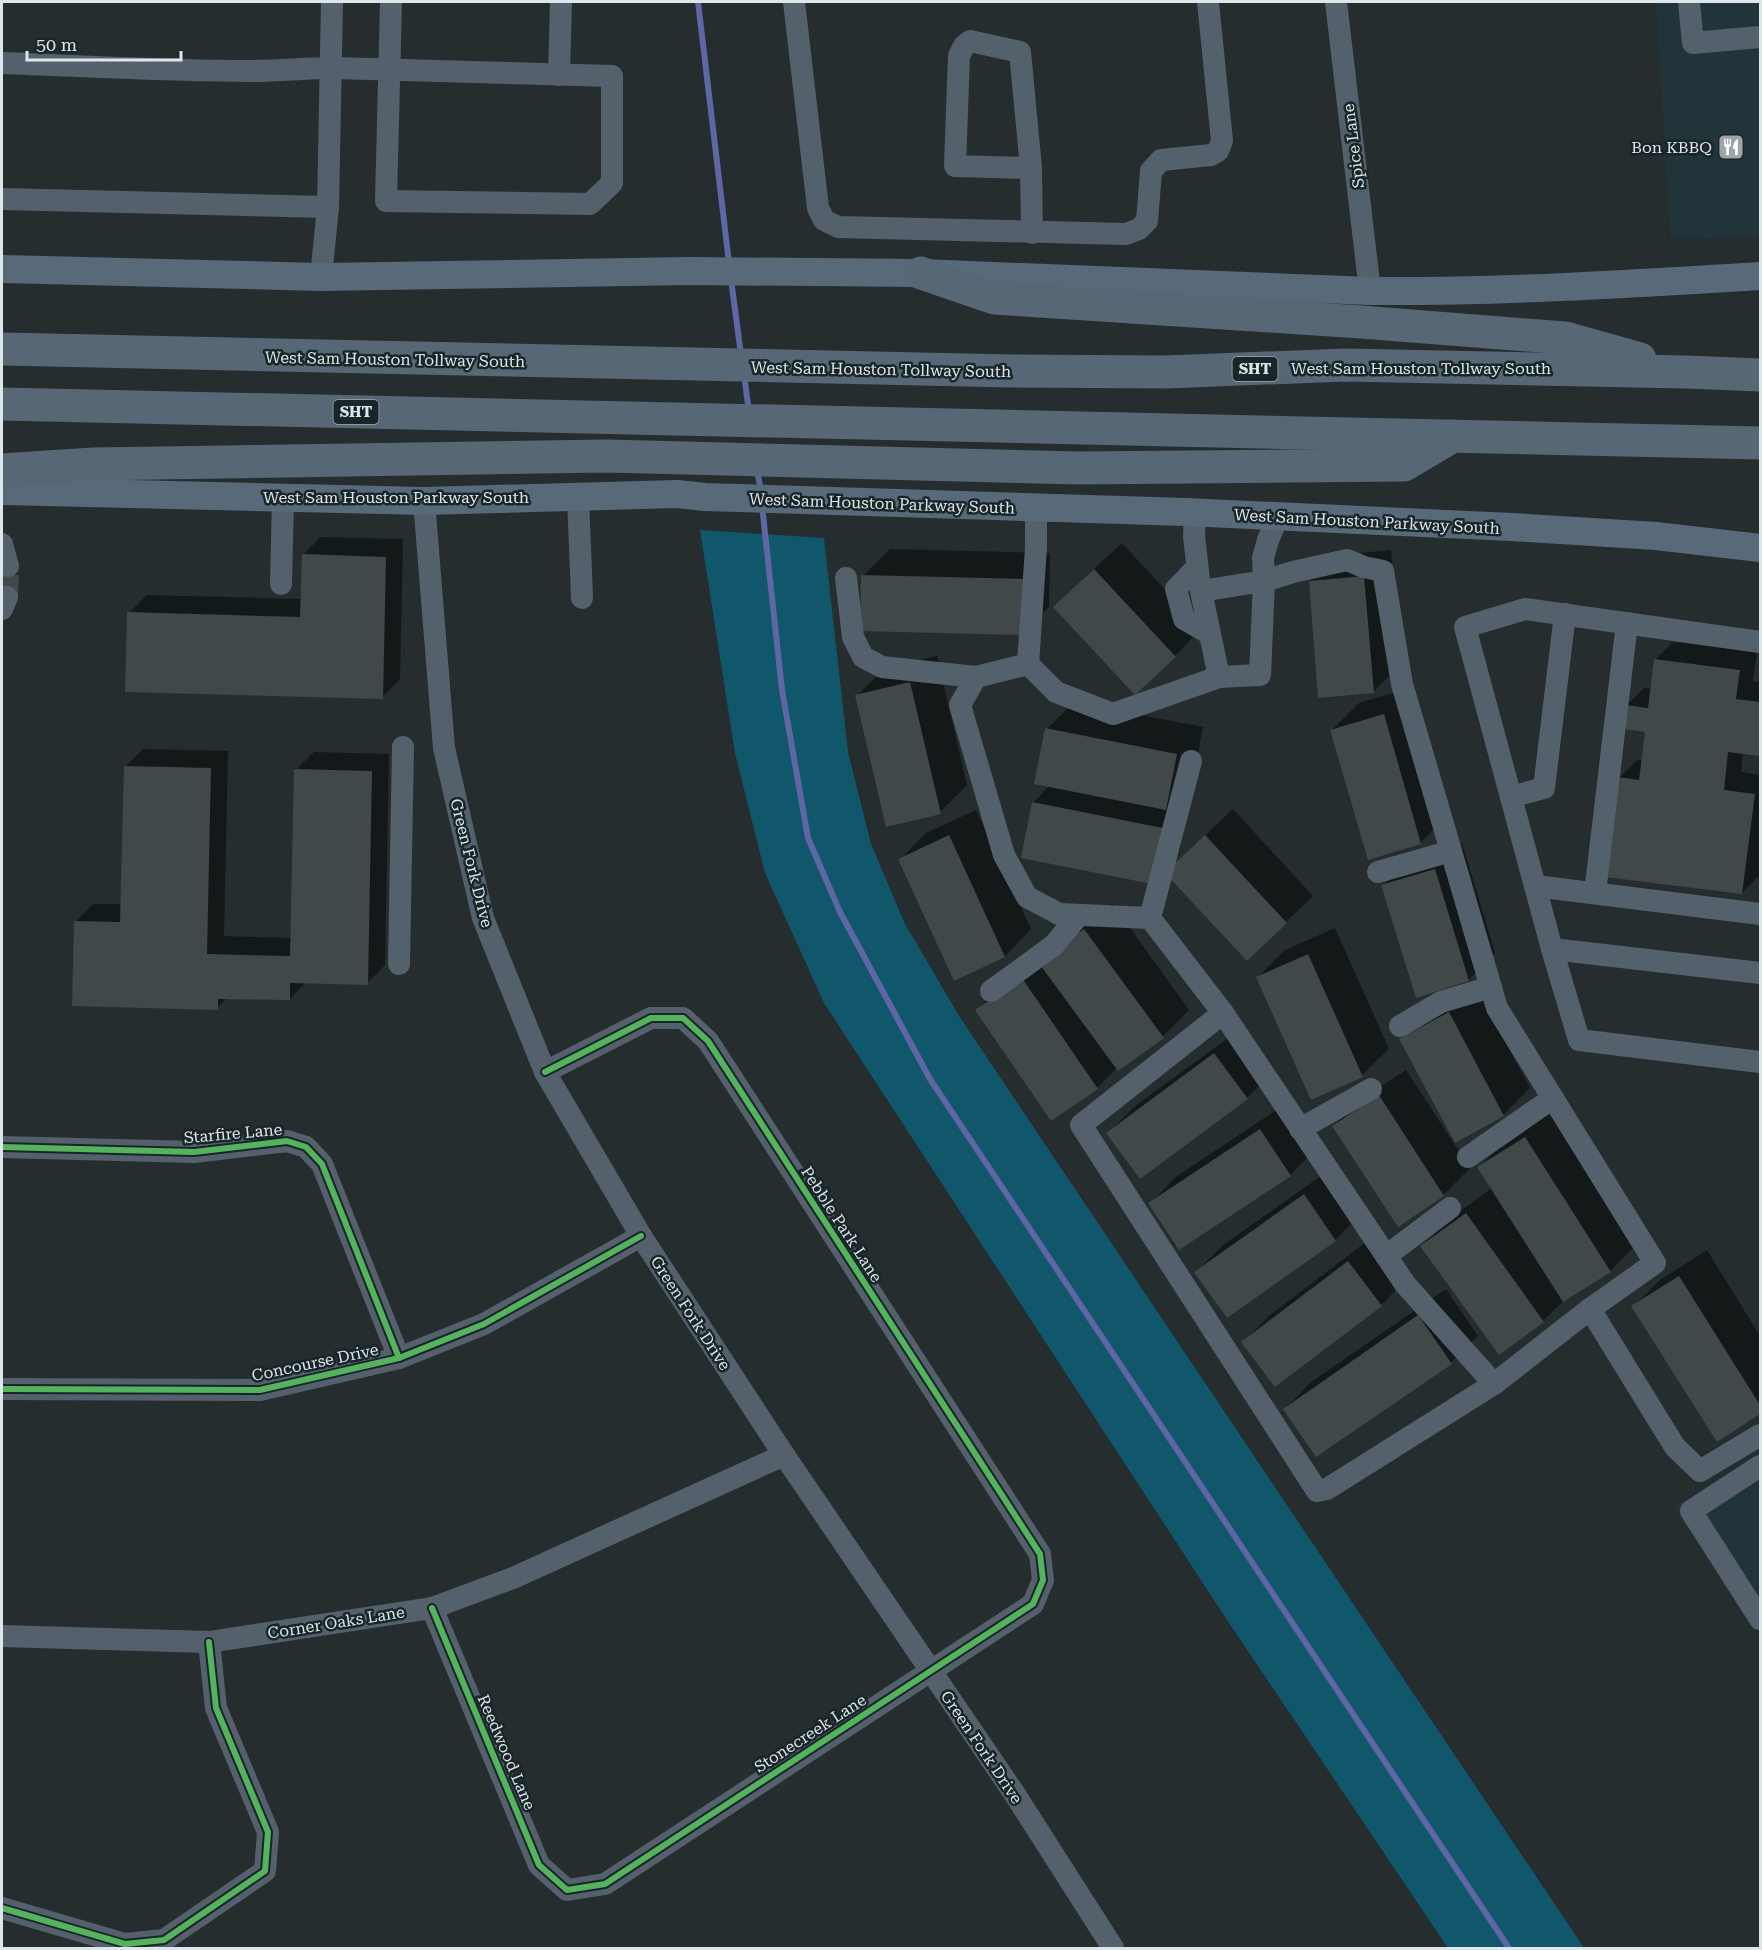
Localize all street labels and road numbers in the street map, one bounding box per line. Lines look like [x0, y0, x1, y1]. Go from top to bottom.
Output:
street label: Spice Lane [1339, 102, 1368, 189]
street label: West Sam Houston Tollway South [265, 348, 525, 371]
road number: SHT [1232, 357, 1278, 381]
street label: West Sam Houston Tollway South [751, 358, 1011, 381]
street label: West Sam Houston Tollway South [1291, 359, 1551, 378]
road number: SHT [334, 400, 378, 424]
street label: West Sam Houston Parkway South [263, 488, 529, 507]
street label: West Sam Houston Parkway South [749, 489, 1015, 518]
street label: West Sam Houston Parkway South [1234, 505, 1500, 538]
street label: Green Fork Drive [446, 797, 497, 930]
street label: Starfire Lane [183, 1120, 283, 1147]
street label: Pebble Park Lane [797, 1163, 886, 1286]
street label: Green Fork Drive [647, 1253, 735, 1374]
street label: Concourse Drive [250, 1340, 380, 1385]
street label: Corner Oaks Lane [266, 1602, 406, 1643]
street label: Green Fork Drive [937, 1687, 1027, 1808]
street label: Stonecreek Lane [751, 1690, 870, 1777]
street label: Reedwood Lane [474, 1692, 540, 1813]

